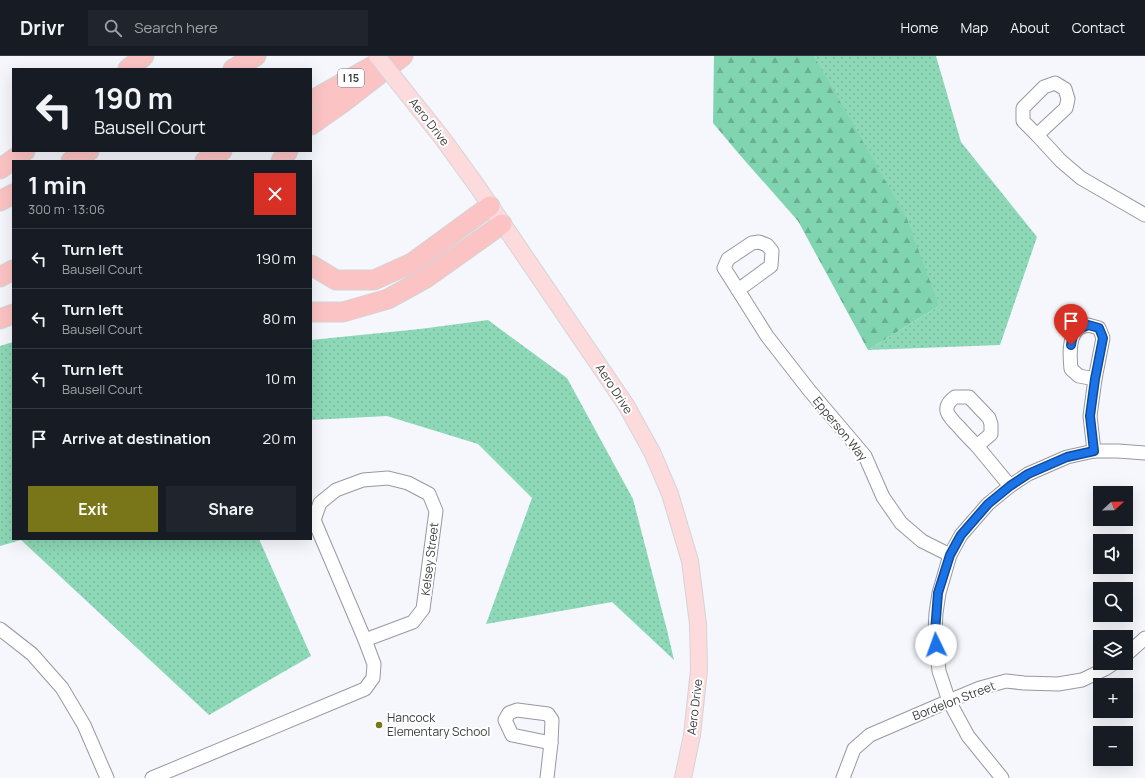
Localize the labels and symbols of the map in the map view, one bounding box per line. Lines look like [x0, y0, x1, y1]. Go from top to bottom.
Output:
road number: I 15 [338, 69, 364, 87]
street label: Aero Drive [405, 94, 453, 149]
pin [1054, 304, 1088, 345]
street label: Aero Drive [592, 360, 637, 417]
street label: Epperson Way [809, 393, 872, 465]
north arrow [1093, 486, 1133, 526]
street label: Kelsey Street [417, 521, 442, 597]
position arrow [915, 624, 957, 666]
street label: Bordelon Street [910, 677, 998, 724]
street label: Aero Drive [683, 678, 706, 736]
place label: Hancock Elementary School [387, 709, 490, 740]
marker: Hancock Elementary School [374, 720, 384, 730]

